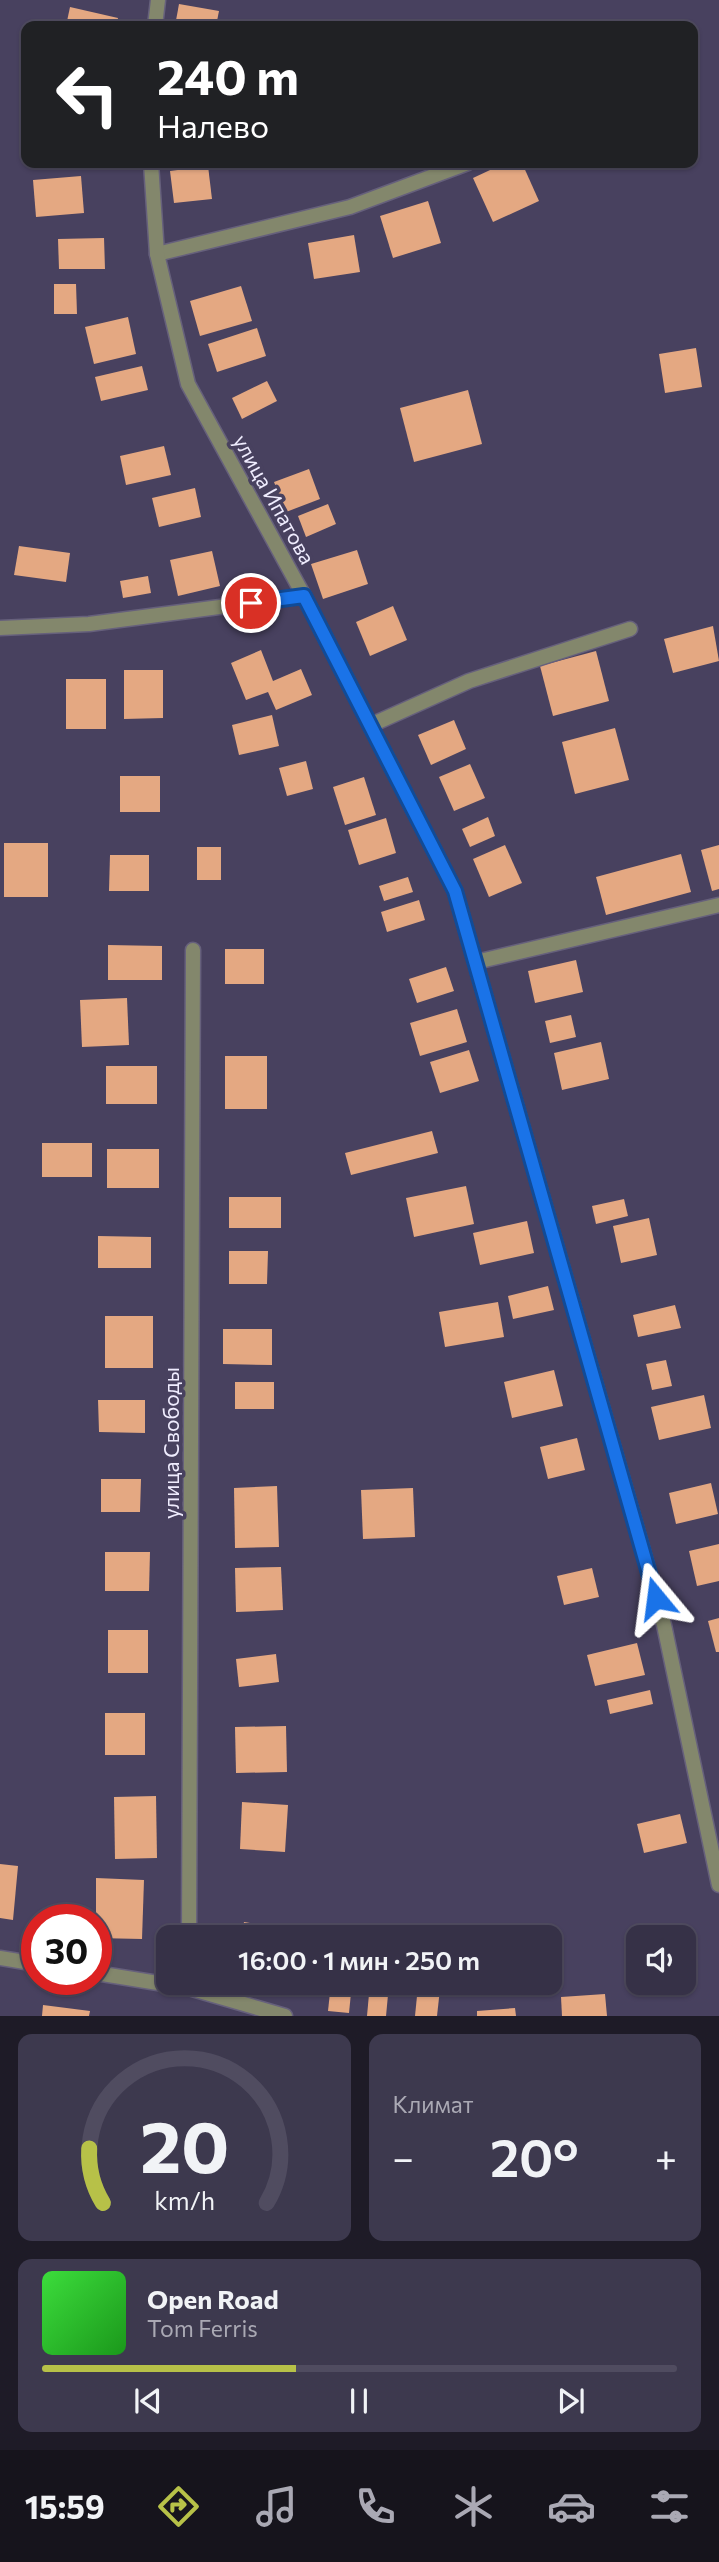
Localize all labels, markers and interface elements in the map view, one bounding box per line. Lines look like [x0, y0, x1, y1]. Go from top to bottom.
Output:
text: 240 m [157, 45, 299, 105]
icon: left [42, 49, 133, 140]
text: Налево [157, 105, 269, 145]
street label: улица Ипатова [229, 430, 321, 568]
pin [221, 573, 281, 633]
icon: arrive [232, 584, 270, 622]
street label: улица Свободы [158, 1367, 183, 1519]
position arrow [619, 1561, 693, 1635]
speed limit sign: 30 [21, 1904, 112, 1995]
map controls [626, 1925, 696, 1995]
button: sound [626, 1925, 696, 1995]
text: 16:00 · 1 мин · 250 m [238, 1944, 480, 1975]
text: Климат [393, 2090, 474, 2118]
text: 20 [140, 2100, 229, 2189]
text: 20° [490, 2124, 579, 2188]
text: − [393, 2133, 414, 2180]
text: + [655, 2133, 677, 2180]
text: km/h [154, 2185, 215, 2215]
text: Open Road [147, 2283, 279, 2314]
text: Tom Ferris [147, 2314, 258, 2342]
icon: previous [129, 2382, 167, 2420]
icon: pause [340, 2382, 378, 2420]
icon: next [552, 2382, 590, 2420]
icon: directions [154, 2482, 203, 2531]
icon: music [252, 2482, 301, 2531]
icon: phone [351, 2482, 400, 2531]
icon: climate [449, 2482, 498, 2531]
icon: car [547, 2482, 596, 2531]
icon: filters [645, 2482, 694, 2531]
text: 15:59 [25, 2486, 105, 2526]

